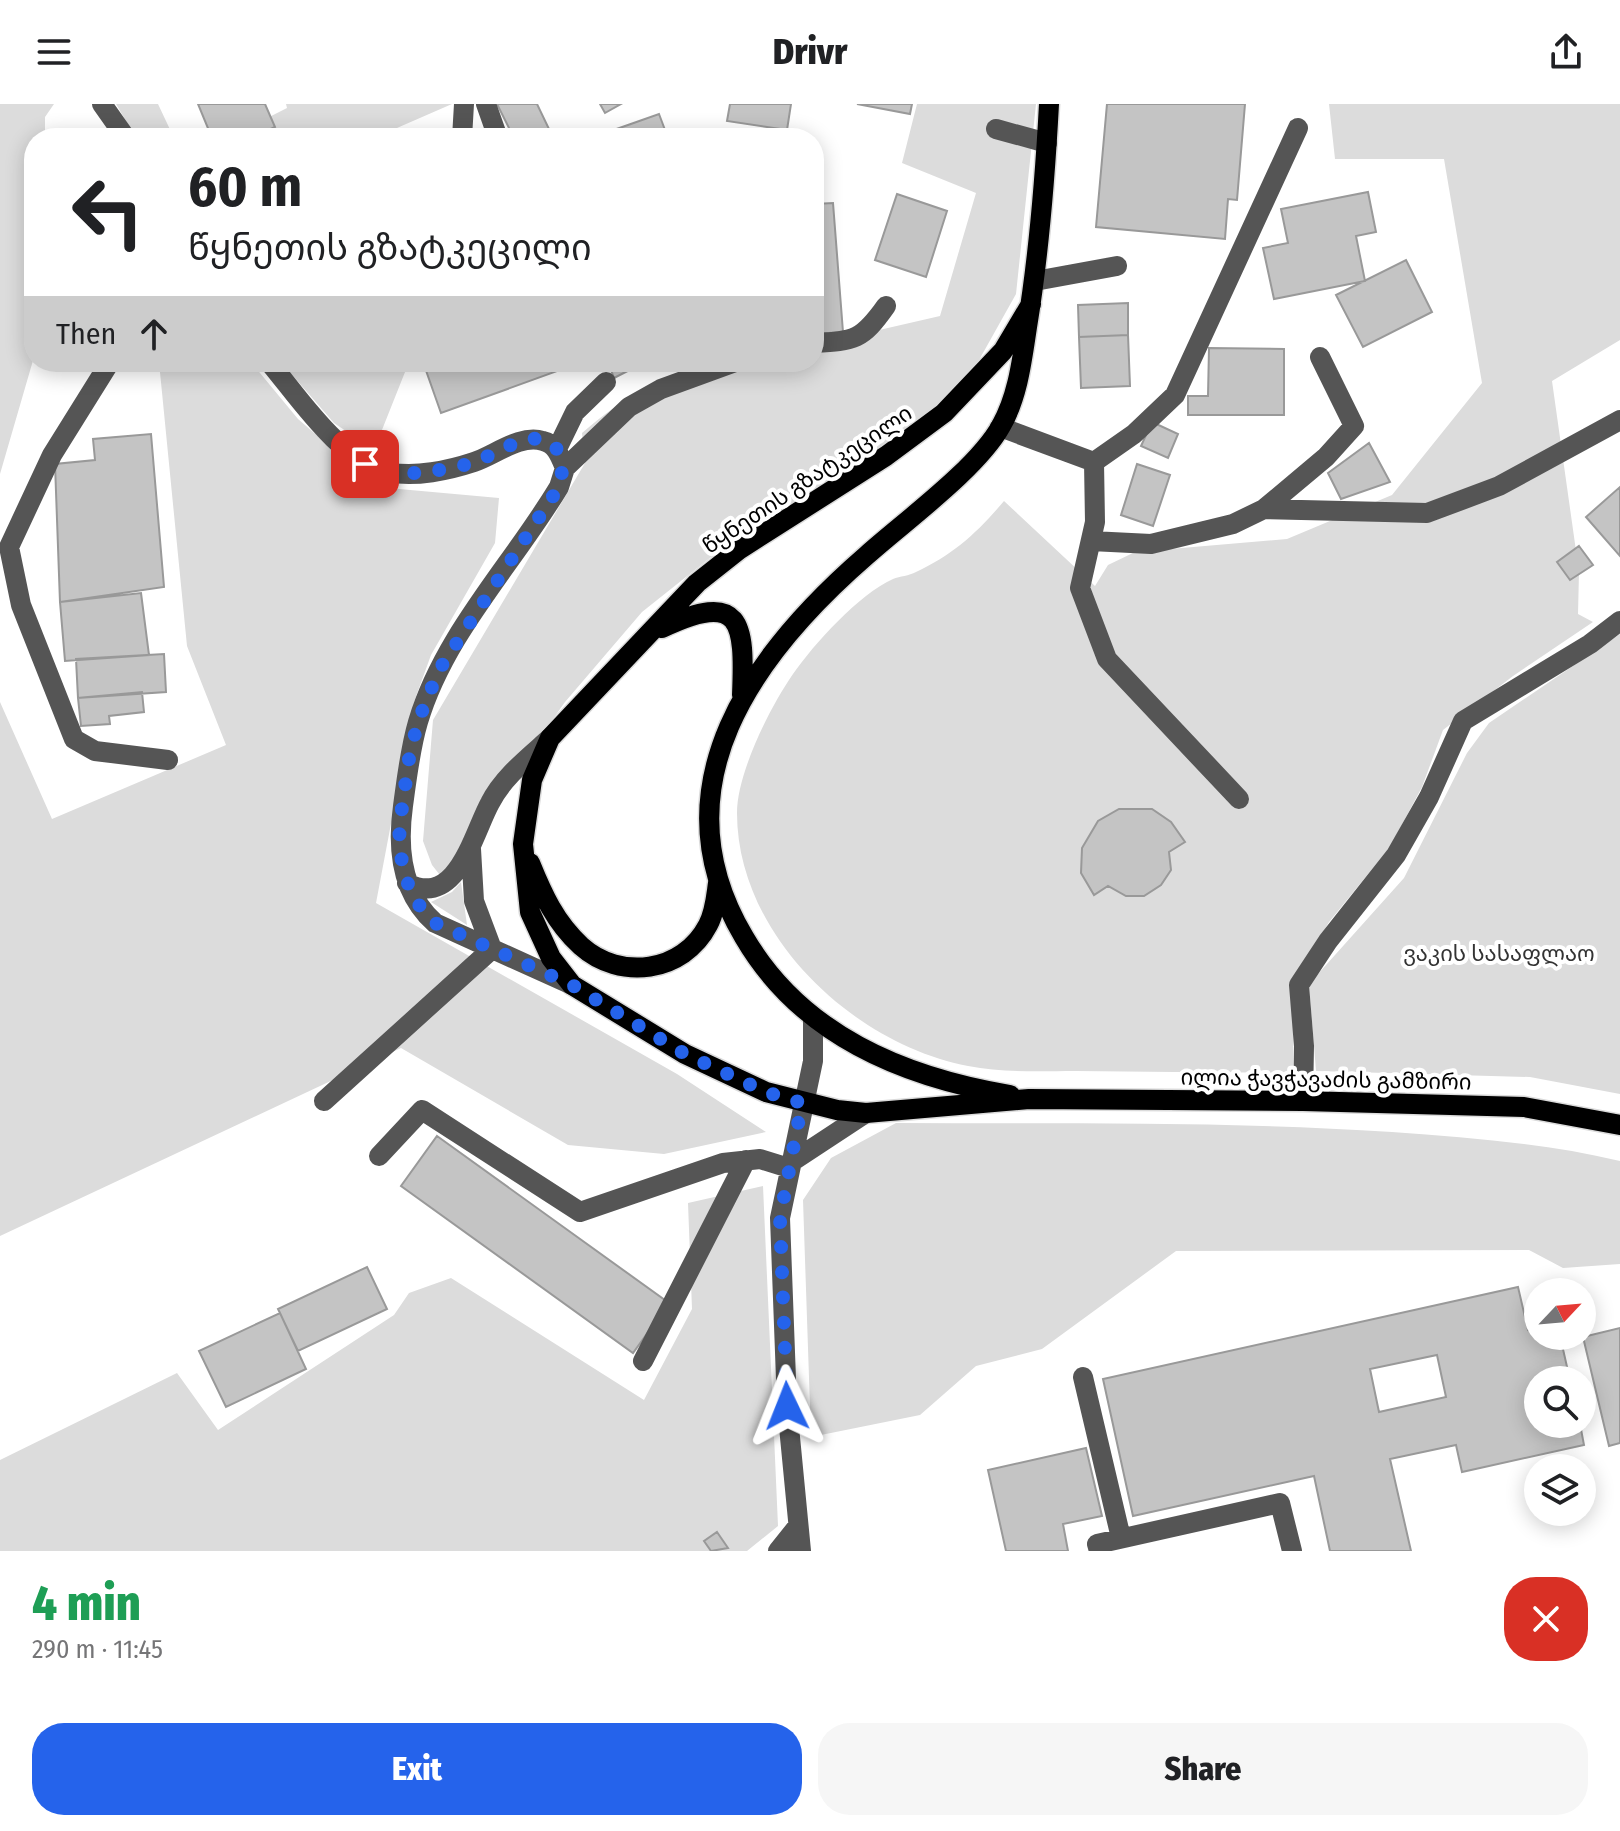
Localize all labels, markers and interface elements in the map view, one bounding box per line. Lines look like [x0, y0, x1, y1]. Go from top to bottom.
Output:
icon: menu [32, 30, 76, 74]
text: Drivr [773, 30, 847, 74]
icon: share [1544, 30, 1588, 74]
text: 60 m [188, 154, 302, 221]
icon: left [56, 160, 160, 264]
text: წყნეთის გზატკეცილი [188, 226, 592, 270]
icon: ahead [132, 312, 176, 356]
text: Then [56, 316, 116, 352]
street label: წყნეთის გზატკეცილი [697, 399, 917, 560]
pin [331, 430, 399, 498]
icon: arrive [343, 442, 387, 486]
park label: ვაკის სასაფლაო [1403, 940, 1595, 967]
street label: ილია ჭავჭავაძის გამზირი [1180, 1063, 1472, 1096]
north arrow [1524, 1278, 1596, 1350]
map controls [1524, 1278, 1596, 1526]
position arrow [745, 1364, 829, 1448]
button: search [1524, 1366, 1596, 1438]
button: layers [1524, 1454, 1596, 1526]
text: 4 min [32, 1575, 141, 1633]
button: close [1504, 1577, 1588, 1661]
text: 290 m · 11:45 [32, 1634, 163, 1665]
button: Exit [32, 1723, 802, 1815]
button: Share [818, 1723, 1588, 1815]

